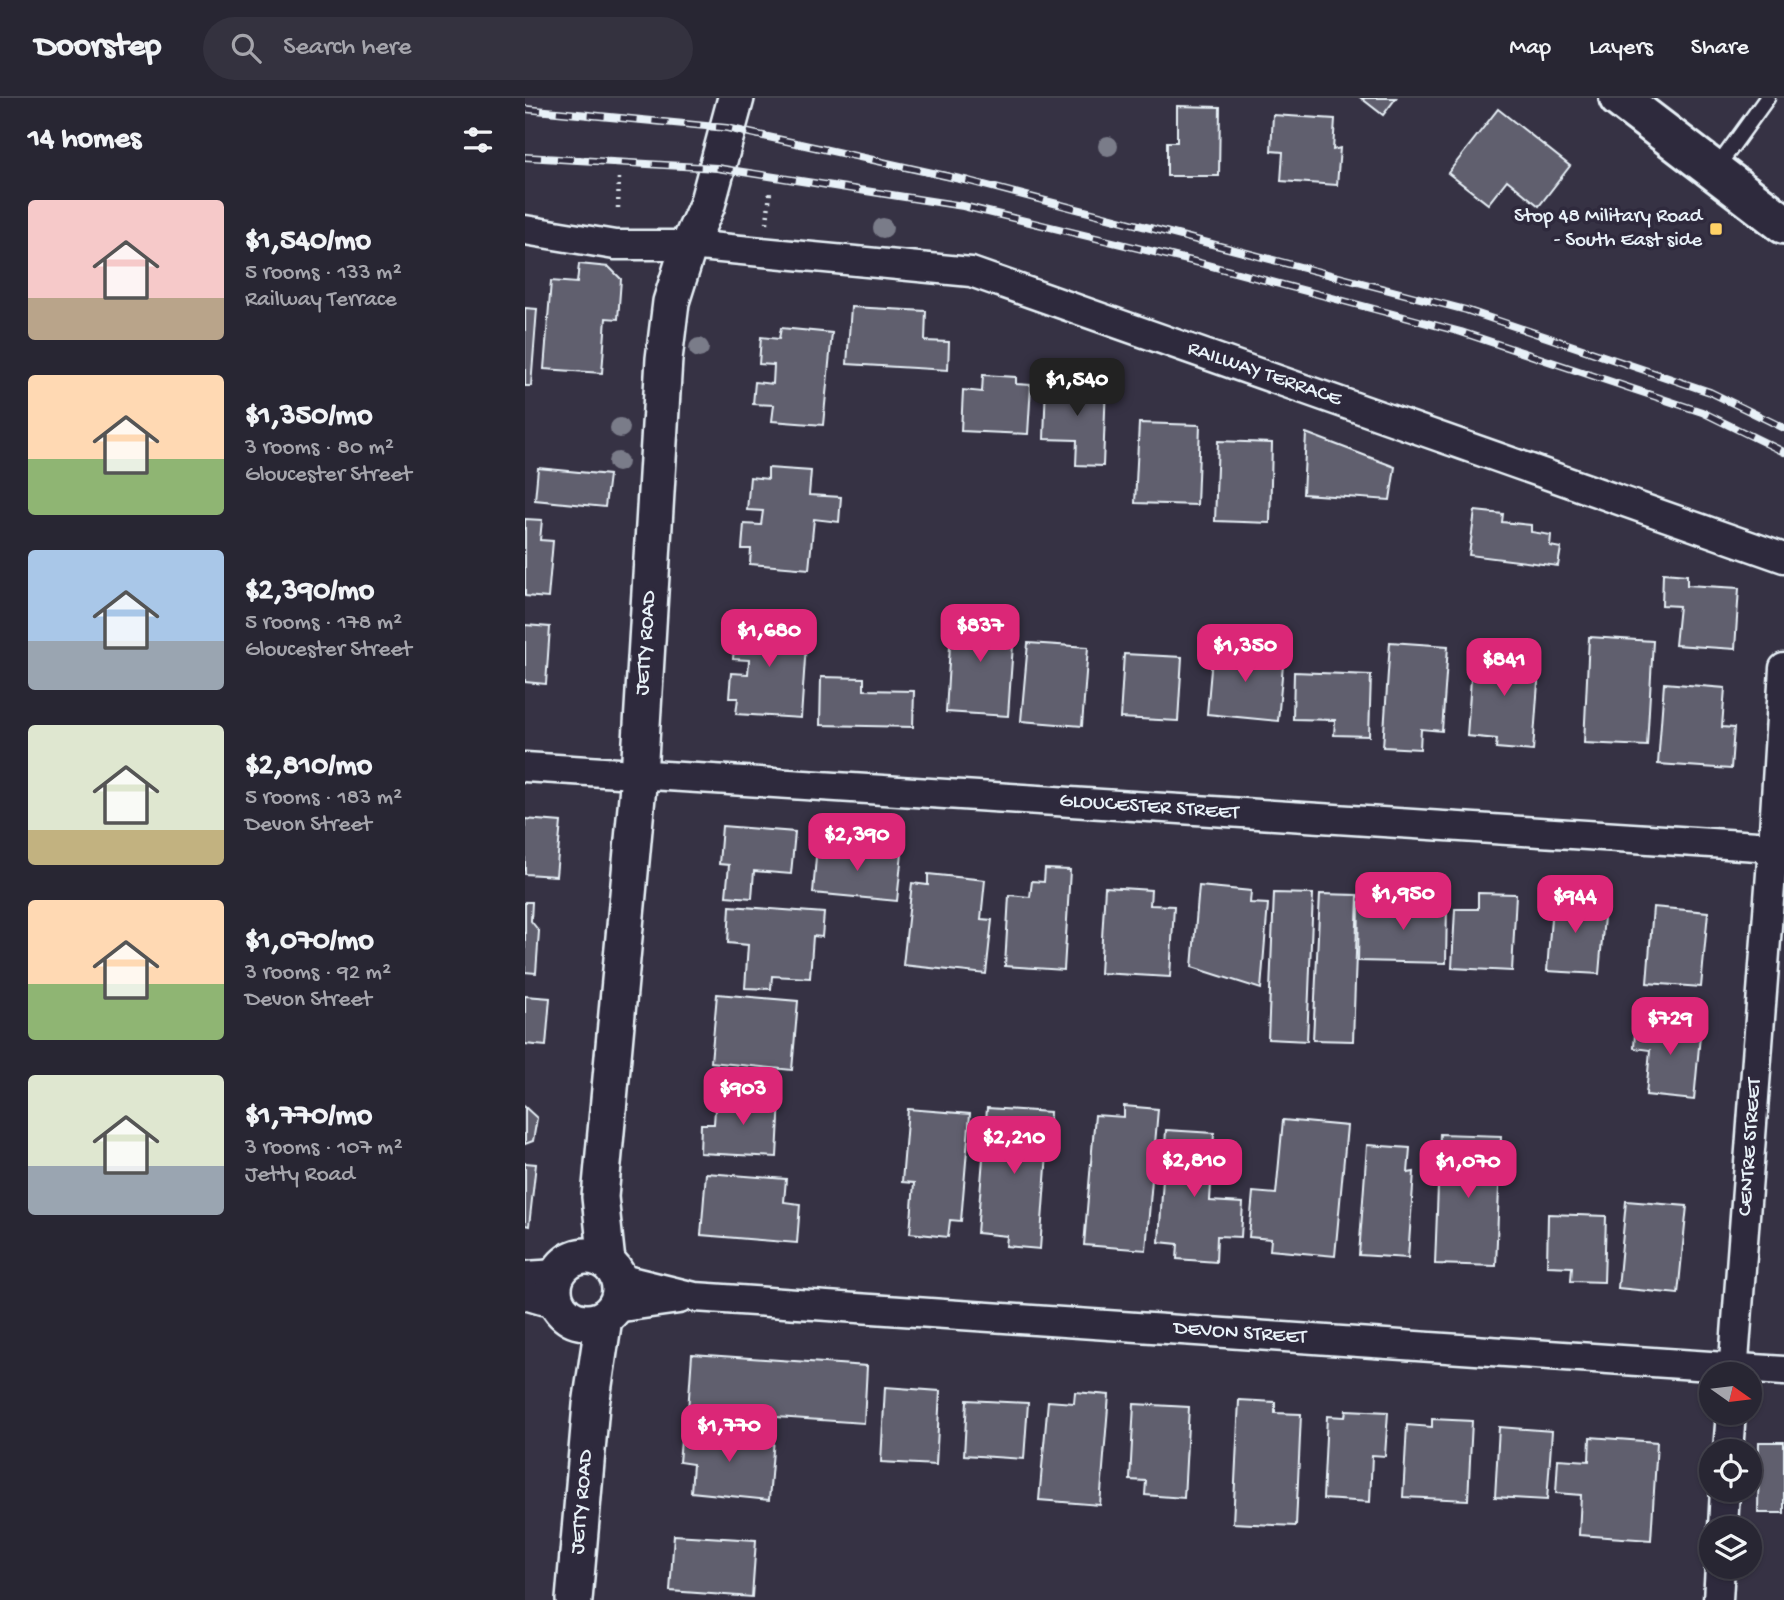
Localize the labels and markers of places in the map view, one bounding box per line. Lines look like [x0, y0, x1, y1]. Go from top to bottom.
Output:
place label: Stop 48 Military Road - South East side [1514, 205, 1704, 254]
marker: Stop 48 Military Road - South East side [1708, 221, 1724, 237]
pin: $1,540 [1020, 358, 1134, 418]
pin: $837 [939, 604, 1021, 664]
pin: $1,680 [712, 610, 826, 669]
pin: $1,350 [1188, 624, 1302, 684]
pin: $841 [1463, 638, 1545, 698]
pin: $2,390 [800, 814, 914, 873]
pin: $1,950 [1346, 872, 1460, 932]
pin: $944 [1534, 876, 1616, 935]
pin: $729 [1629, 998, 1711, 1057]
pin: $903 [702, 1068, 784, 1127]
pin: $2,210 [957, 1116, 1071, 1176]
pin: $2,810 [1137, 1140, 1251, 1199]
pin: $1,070 [1411, 1140, 1525, 1200]
pin: $1,770 [672, 1404, 786, 1464]

